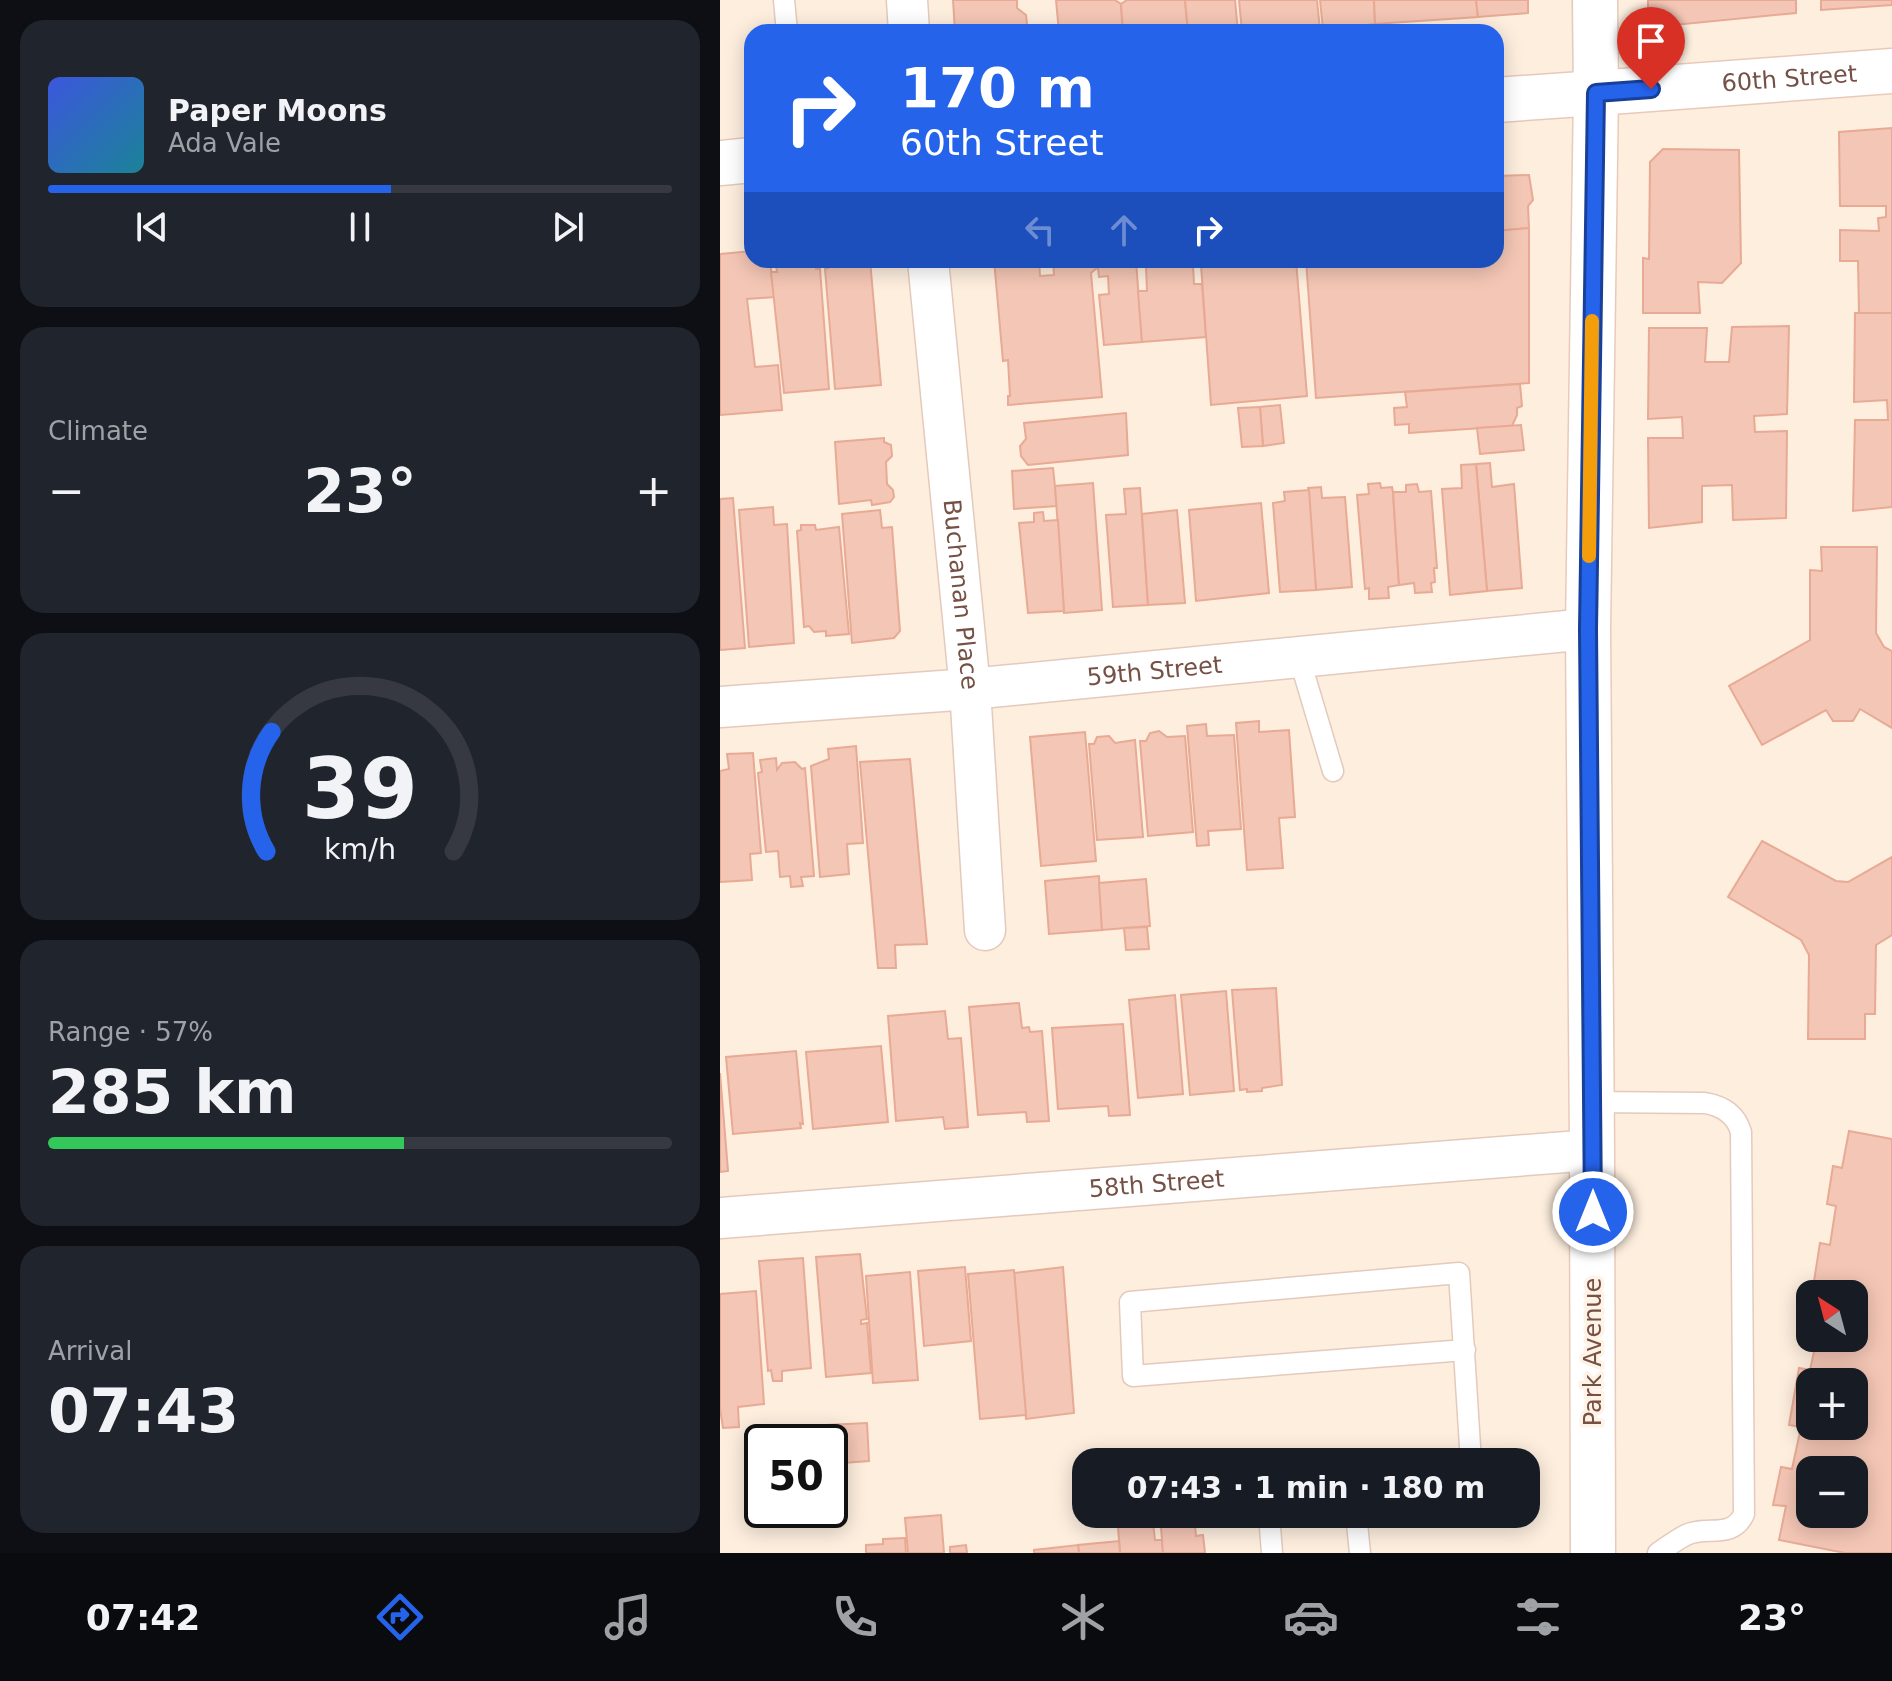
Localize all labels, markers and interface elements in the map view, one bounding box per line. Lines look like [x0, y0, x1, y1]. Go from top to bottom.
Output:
pin [1617, 7, 1685, 89]
icon: arrive [1629, 19, 1673, 63]
text: 170 m [900, 55, 1095, 120]
icon: right [768, 56, 872, 160]
street label: 60th Street [1721, 60, 1858, 98]
text: Paper Moons [168, 93, 387, 128]
text: 60th Street [900, 122, 1104, 163]
text: Ada Vale [168, 128, 281, 158]
icon: previous [130, 205, 174, 249]
icon: pause [338, 205, 382, 249]
icon: next [546, 205, 590, 249]
icon: left [1018, 208, 1062, 252]
icon: ahead [1102, 208, 1146, 252]
icon: right [1186, 208, 1230, 252]
text: Climate [48, 416, 148, 446]
text: 23° [303, 456, 417, 526]
text: − [48, 465, 85, 516]
text: + [635, 465, 672, 516]
street label: Buchanan Place [937, 498, 984, 691]
street label: 59th Street [1086, 651, 1223, 692]
text: 39 [302, 741, 418, 838]
text: km/h [324, 833, 396, 867]
text: Range · 57% [48, 1017, 213, 1047]
text: 285 km [48, 1057, 297, 1127]
street label: 58th Street [1088, 1165, 1225, 1203]
position arrow [1551, 1170, 1635, 1254]
street label: Park Avenue [1579, 1278, 1607, 1426]
north arrow [1796, 1280, 1868, 1352]
map controls [1796, 1280, 1868, 1528]
text: Arrival [48, 1336, 132, 1366]
button: + [1796, 1368, 1868, 1440]
text: 07:43 [48, 1376, 239, 1446]
speed limit sign: 50 [744, 1424, 848, 1528]
button: − [1796, 1456, 1868, 1528]
text: 07:43 · 1 min · 180 m [1127, 1470, 1485, 1505]
icon: directions [372, 1589, 428, 1645]
icon: music [600, 1589, 656, 1645]
icon: phone [827, 1589, 883, 1645]
icon: climate [1055, 1589, 1111, 1645]
icon: car [1283, 1589, 1339, 1645]
icon: filters [1510, 1589, 1566, 1645]
text: 07:42 [86, 1597, 200, 1638]
text: 23° [1738, 1597, 1806, 1638]

